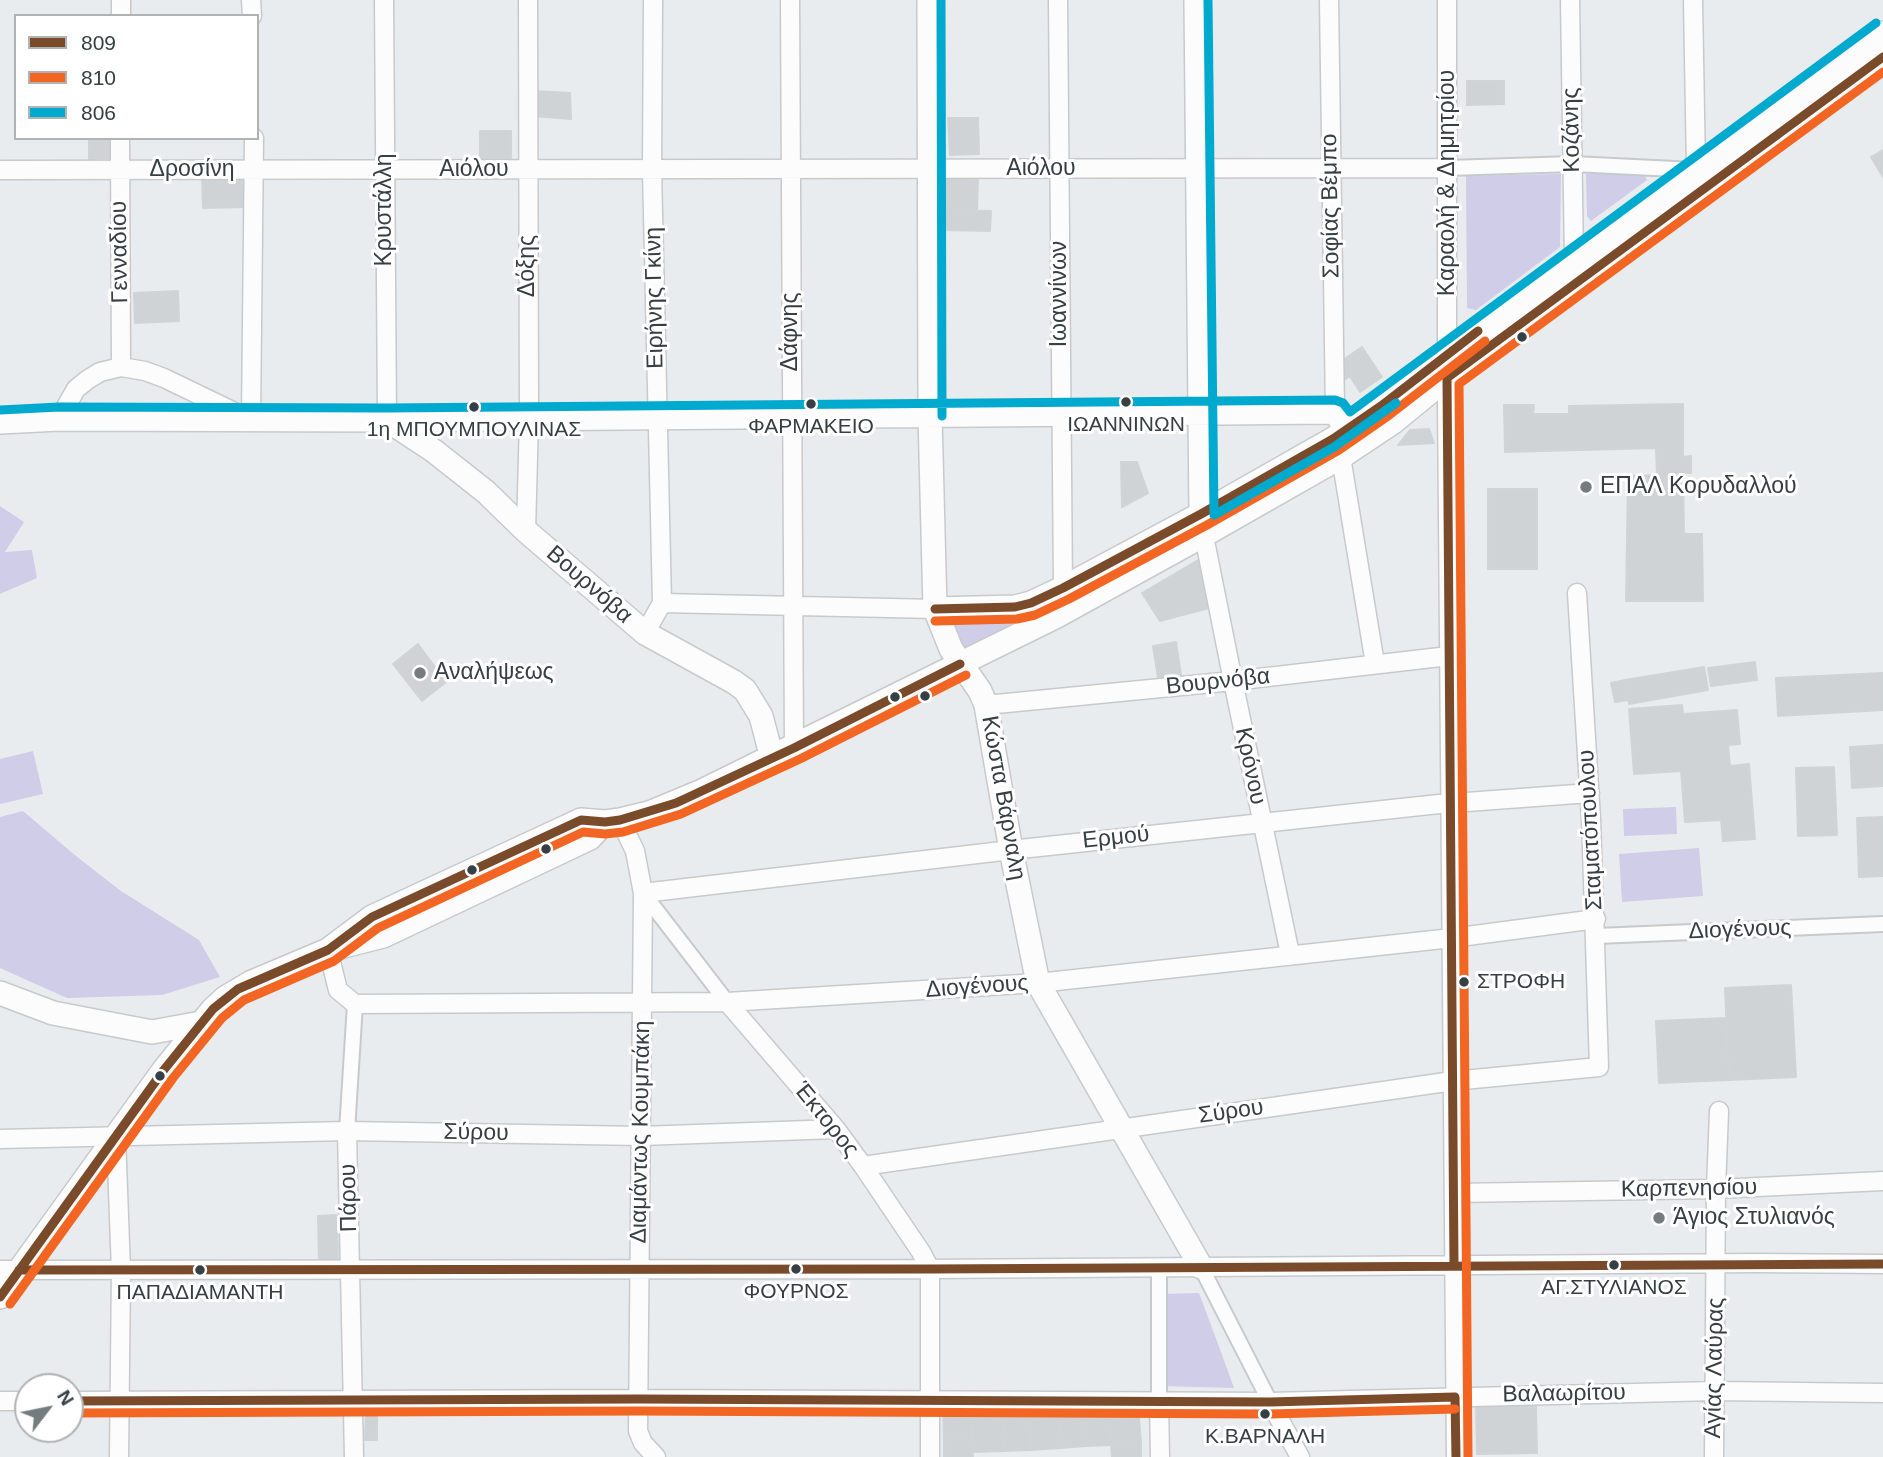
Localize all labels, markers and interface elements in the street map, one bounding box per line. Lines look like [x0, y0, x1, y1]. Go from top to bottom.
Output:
legend [14, 14, 259, 140]
text: 809 [81, 31, 116, 54]
text: 810 [81, 66, 116, 89]
street label: Καραολή & Δημητρίου [1434, 70, 1462, 296]
street label: Κοζάνης [1557, 87, 1587, 173]
text: 806 [81, 101, 116, 124]
street label: Σοφίας Βέμπο [1316, 133, 1346, 279]
street label: Κρυστάλλη [371, 153, 399, 267]
street label: Αιόλου [1006, 155, 1076, 183]
street label: Δροσίνη [150, 156, 234, 184]
street label: Αιόλου [439, 156, 509, 184]
street label: Γενναδίου [105, 201, 135, 303]
street label: Ειρήνης Γκίνη [640, 227, 670, 369]
street label: Δόξης [514, 235, 542, 297]
street label: Ιωαννίνων [1046, 241, 1074, 347]
street label: Δάφνης [777, 293, 805, 371]
unlabelled marker [1515, 330, 1529, 344]
marker: ΙΩΑΝΝΙΝΩΝ [1119, 395, 1133, 409]
marker: ΦΑΡΜΑΚΕΙΟ [804, 397, 818, 411]
marker: 1η ΜΠΟΥΜΠΟΥΛΙΝΑΣ [467, 400, 481, 414]
place label: ΙΩΑΝΝΙΝΩΝ [1067, 412, 1185, 438]
place label: ΦΑΡΜΑΚΕΙΟ [748, 414, 874, 440]
place label: 1η ΜΠΟΥΜΠΟΥΛΙΝΑΣ [367, 417, 581, 443]
place label: ΕΠΑΛ Κορυδαλλού [1600, 473, 1797, 501]
marker: ΕΠΑΛ Κορυδαλλού [1578, 479, 1594, 495]
street label: Βουρνόβα [540, 540, 638, 630]
place label: Αναλήψεως [434, 659, 554, 687]
street label: Βουρνόβα [1165, 663, 1271, 701]
marker: Αναλήψεως [412, 665, 428, 681]
unlabelled marker [918, 689, 932, 703]
unlabelled marker [888, 690, 902, 704]
street label: Κώστα Βάρναλη [975, 714, 1031, 882]
street label: Κρόνου [1228, 725, 1272, 807]
street label: Σταματόπουλου [1573, 749, 1609, 911]
street label: Ερμού [1081, 821, 1151, 855]
unlabelled marker [539, 842, 553, 856]
unlabelled marker [465, 863, 479, 877]
street label: Διογένους [1688, 914, 1792, 946]
place label: ΣΤΡΟΦΗ [1477, 969, 1565, 995]
street label: Διογένους [925, 970, 1029, 1004]
marker: ΣΤΡΟΦΗ [1457, 975, 1471, 989]
street label: Διαμάντως Κουμπάκη [625, 1020, 657, 1244]
unlabelled marker [153, 1069, 167, 1083]
street label: Έκτορος [788, 1077, 864, 1163]
street label: Σύρου [1197, 1094, 1265, 1130]
street label: Σύρου [443, 1119, 509, 1147]
street label: Πάρου [335, 1164, 363, 1232]
street label: Καρπενησίου [1621, 1174, 1757, 1204]
place label: Άγιος Στυλιανός [1673, 1204, 1835, 1232]
marker: Άγιος Στυλιανός [1651, 1210, 1667, 1226]
marker: ΑΓ.ΣΤΥΛΙΑΝΟΣ [1607, 1258, 1621, 1272]
marker: ΦΟΥΡΝΟΣ [789, 1262, 803, 1276]
marker: ΠΑΠΑΔΙΑΜΑΝΤΗ [193, 1263, 207, 1277]
place label: ΑΓ.ΣΤΥΛΙΑΝΟΣ [1541, 1275, 1687, 1301]
place label: ΦΟΥΡΝΟΣ [744, 1279, 848, 1305]
place label: ΠΑΠΑΔΙΑΜΑΝΤΗ [117, 1280, 283, 1306]
street label: Αγίας Λαύρας [1700, 1297, 1730, 1439]
north arrow [14, 1373, 84, 1443]
street label: Βαλαωρίτου [1502, 1379, 1626, 1409]
text: N [53, 1386, 78, 1409]
marker: Κ.ΒΑΡΝΑΛΗ [1258, 1407, 1272, 1421]
place label: Κ.ΒΑΡΝΑΛΗ [1205, 1424, 1325, 1450]

